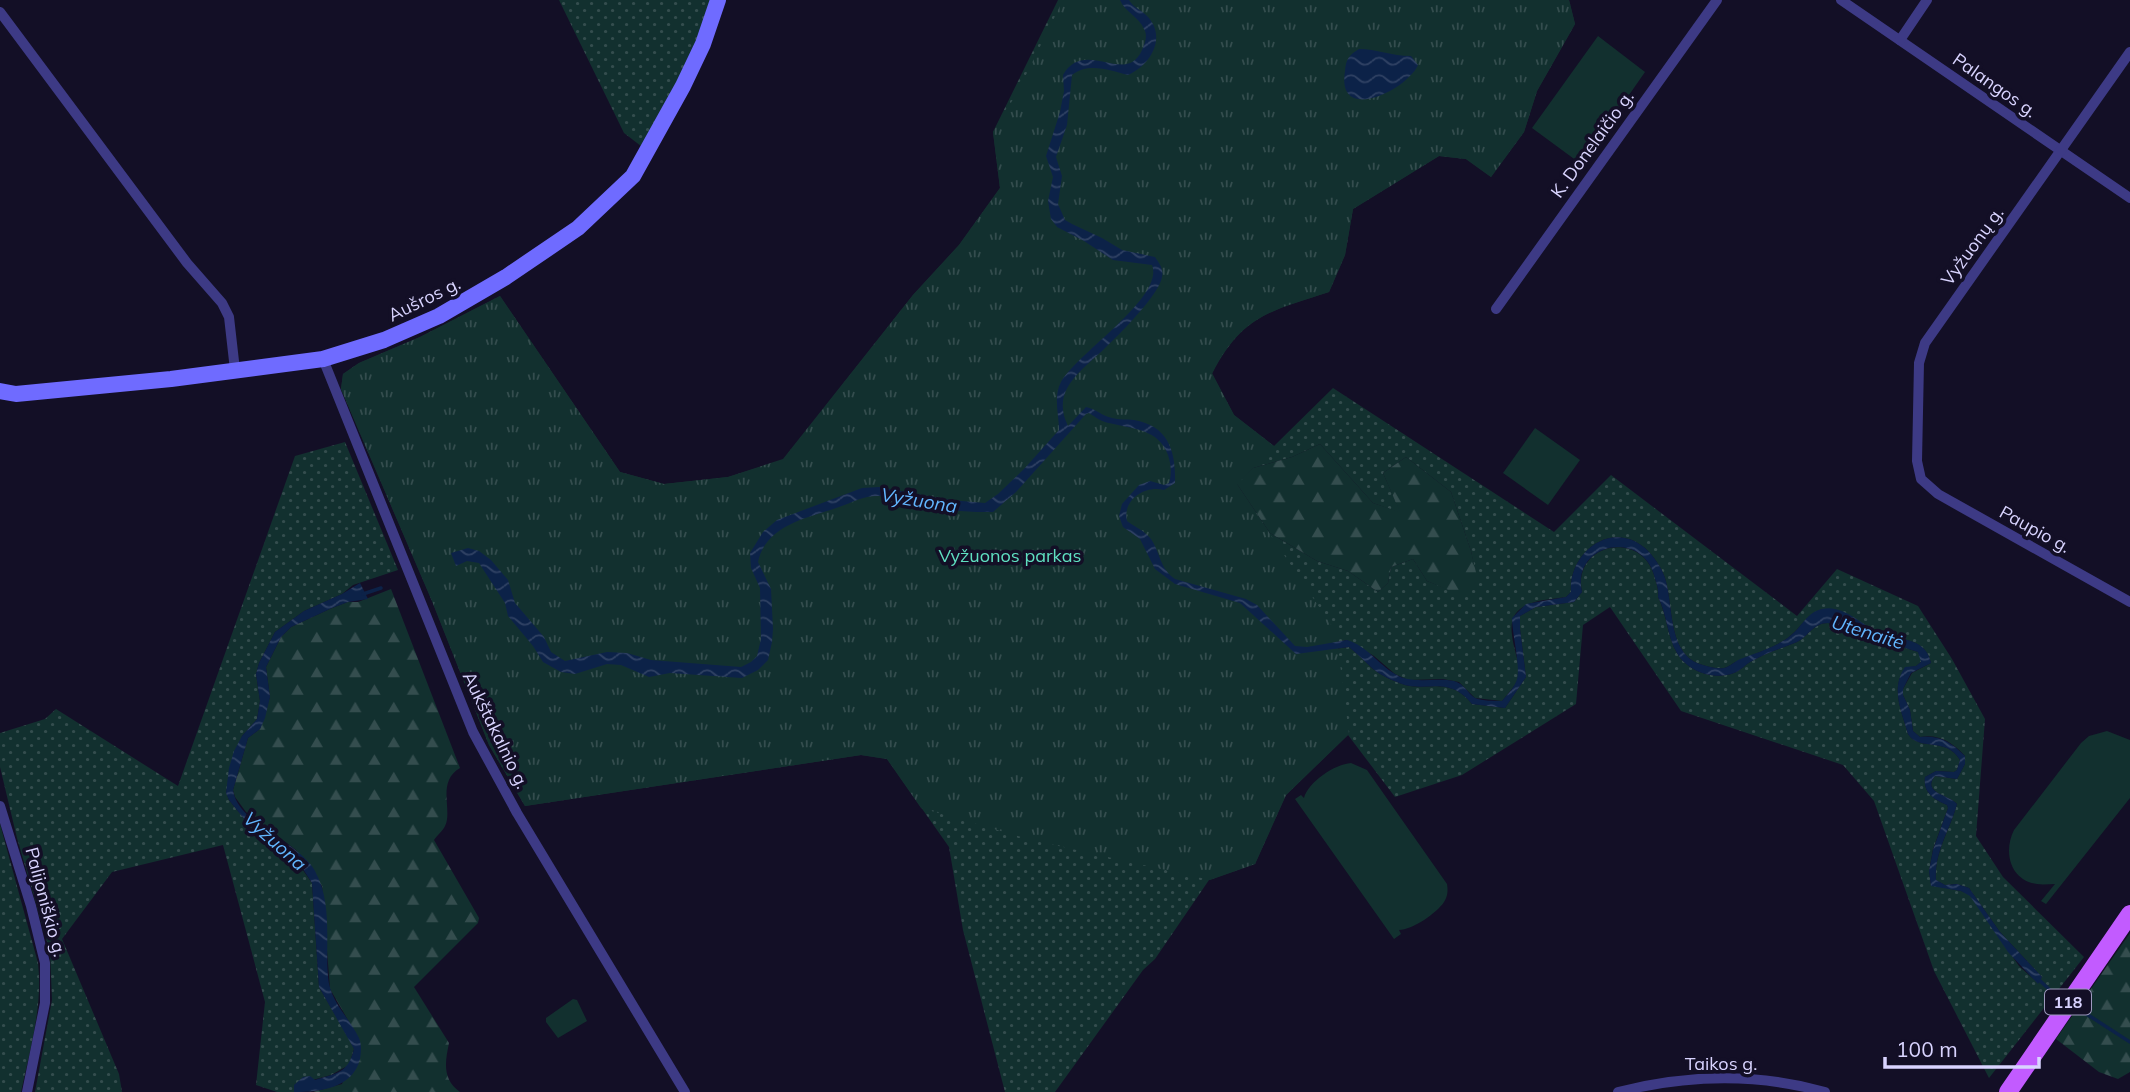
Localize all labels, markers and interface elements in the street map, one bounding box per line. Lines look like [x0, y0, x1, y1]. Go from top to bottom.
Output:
street label: Palangos g. [1948, 48, 2042, 122]
street label: K. Donelaičio g. [1545, 86, 1639, 202]
street label: Vyžuonų g. [1936, 202, 2008, 290]
street label: Aušros g. [384, 272, 464, 326]
water label: Vyžuona [879, 482, 959, 518]
street label: Paupio g. [1996, 500, 2074, 558]
park label: Vyžuonos parkas [938, 544, 1082, 567]
water label: Utenaitė [1829, 610, 1907, 654]
street label: Aukštakalnio g. [458, 668, 534, 792]
water label: Vyžuona [238, 806, 312, 876]
street label: Palijoniškio g. [20, 845, 72, 959]
road number: 118 [2045, 990, 2091, 1014]
scale bar [1885, 1026, 2039, 1070]
text: 100 m [1896, 1036, 1958, 1062]
street label: Taikos g. [1685, 1052, 1757, 1075]

